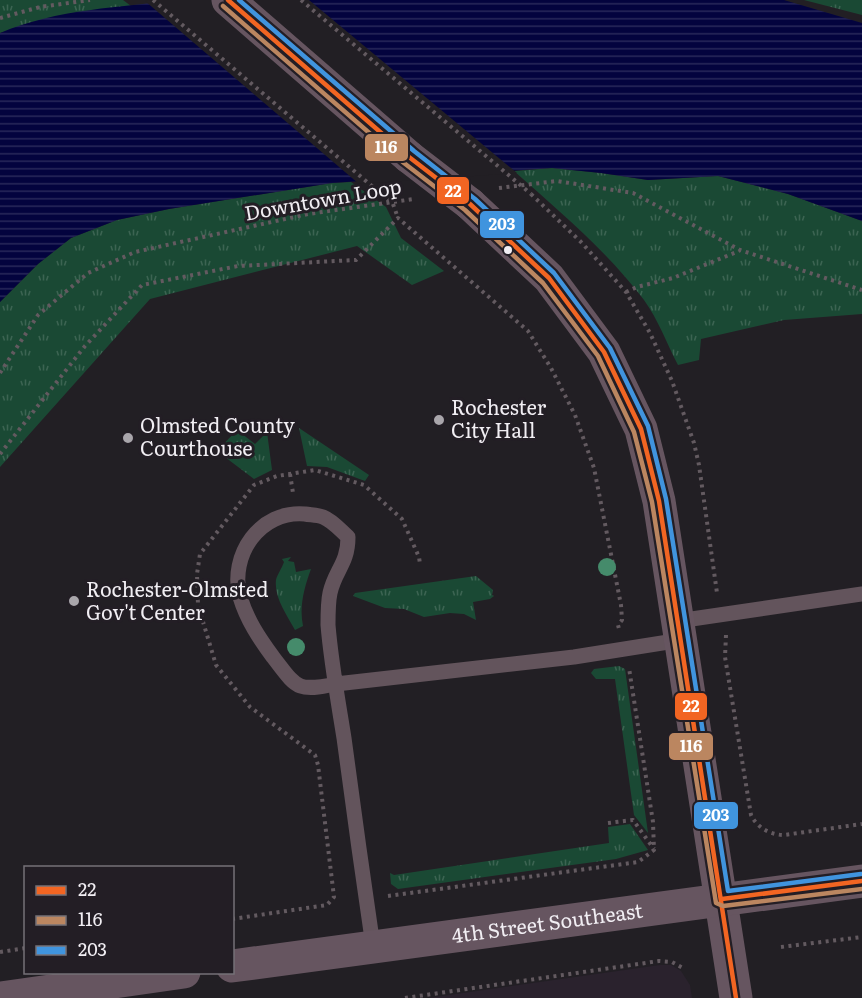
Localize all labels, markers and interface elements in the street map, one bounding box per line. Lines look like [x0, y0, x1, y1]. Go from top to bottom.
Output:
line badge: 116 [364, 133, 409, 162]
text: 116 [375, 134, 397, 158]
street label: Downtown Loop [242, 169, 404, 227]
line badge: 22 [436, 176, 470, 205]
text: 22 [444, 178, 462, 202]
line badge: 203 [479, 210, 525, 239]
text: 203 [488, 211, 516, 235]
unlabelled marker [502, 244, 514, 256]
place label: Rochester City Hall [451, 391, 547, 444]
place label: Olmsted County Courthouse [140, 409, 295, 462]
marker: Rochester City Hall [432, 413, 446, 427]
marker: Olmsted County Courthouse [121, 431, 135, 445]
place label: Rochester-Olmsted Gov't Center [86, 573, 268, 626]
marker: Rochester-Olmsted Gov't Center [67, 594, 81, 608]
line badge: 22 [674, 692, 708, 721]
text: 22 [682, 693, 700, 717]
line badge: 116 [668, 732, 714, 761]
text: 116 [680, 733, 702, 757]
line badge: 203 [693, 801, 739, 830]
text: 203 [702, 802, 730, 826]
legend [24, 866, 234, 974]
text: 22 [78, 875, 96, 902]
street label: 4th Street Southeast [449, 894, 644, 949]
text: 116 [78, 905, 103, 932]
text: 203 [78, 935, 107, 962]

